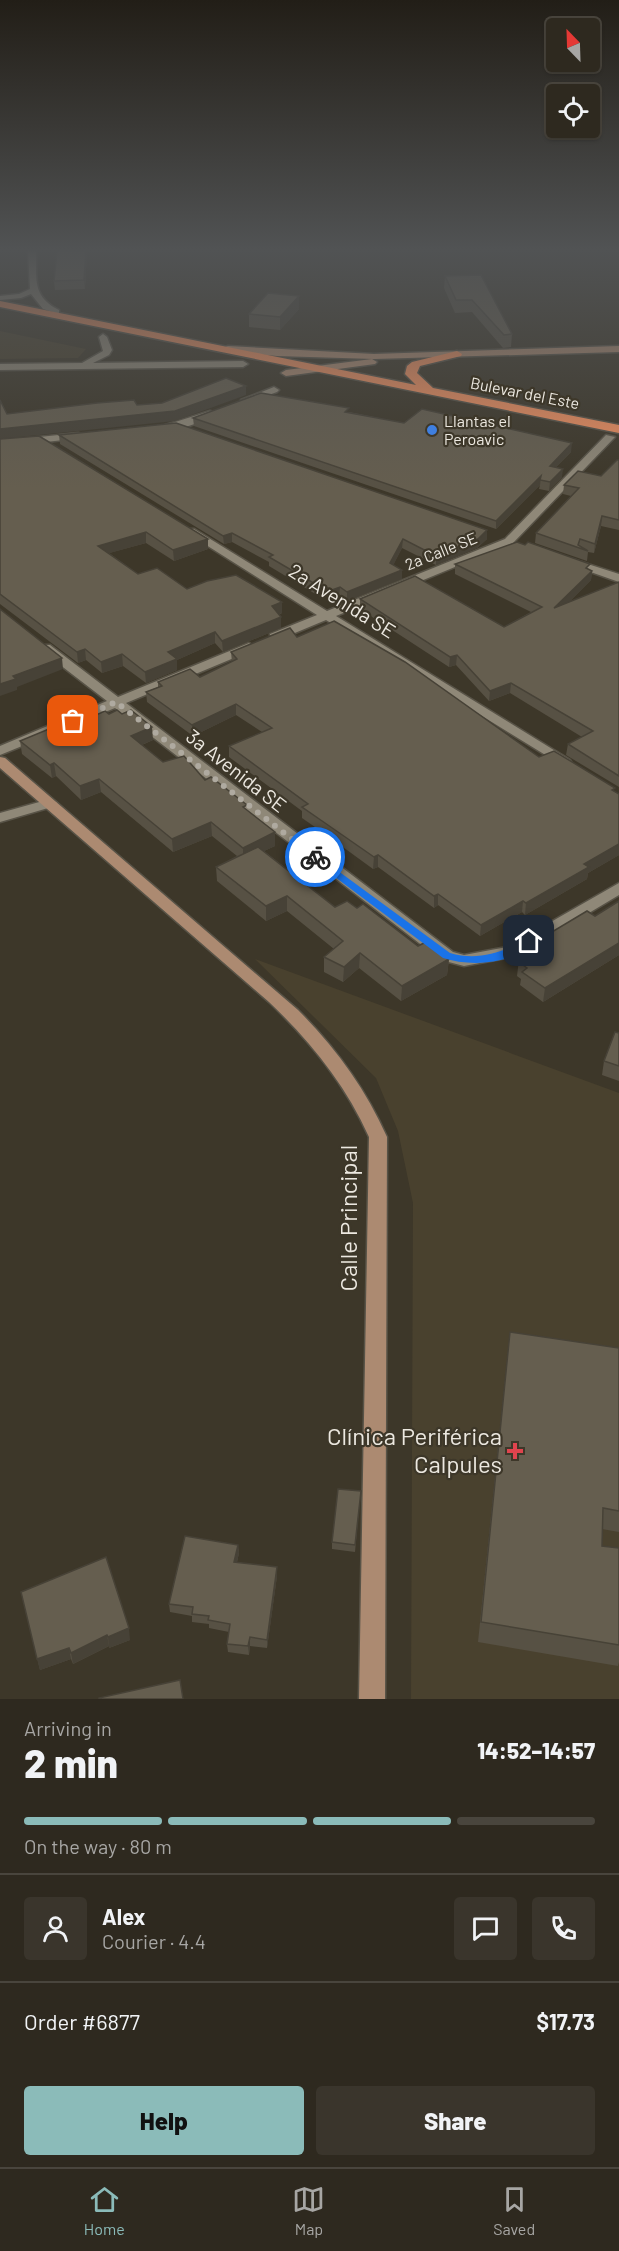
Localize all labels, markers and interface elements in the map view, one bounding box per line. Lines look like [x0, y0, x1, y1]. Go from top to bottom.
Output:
north arrow [546, 18, 600, 72]
map controls [546, 18, 600, 138]
button: locate [546, 84, 600, 138]
street label: Bulevar del Este [469, 373, 581, 412]
place label: Llantas el Peroavic [444, 411, 511, 448]
marker: Llantas el Peroavic [425, 423, 439, 437]
street label: 2a Calle SE [402, 528, 480, 574]
street label: 2a Avenida SE [285, 558, 400, 642]
pin [47, 695, 98, 746]
icon: bag [56, 704, 89, 737]
street label: 3a Avenida SE [182, 724, 292, 817]
courier [285, 827, 345, 887]
icon: bike [299, 841, 332, 874]
pin [503, 915, 554, 966]
icon: home [512, 924, 545, 957]
street label: Calle Principal [333, 1145, 362, 1291]
place label: Clínica Periférica Calpules [327, 1421, 502, 1478]
marker: Clínica Periférica Calpules [506, 1442, 524, 1460]
text: Arriving in [24, 1716, 112, 1740]
text: 14:52–14:57 [477, 1737, 595, 1763]
text: 2 min [24, 1739, 118, 1786]
text: On the way · 80 m [24, 1834, 172, 1858]
button: person [24, 1897, 87, 1960]
button: chat [454, 1897, 517, 1960]
button: phone [532, 1897, 595, 1960]
text: Alex [102, 1903, 145, 1929]
text: Courier · 4.4 [102, 1929, 206, 1953]
text: Order #6877 [24, 2008, 140, 2034]
text: $17.73 [536, 2008, 595, 2034]
button: Help [24, 2086, 304, 2155]
button: Share [316, 2086, 595, 2155]
tab: Home [84, 2183, 125, 2238]
tab: Map [292, 2183, 325, 2238]
tab: Saved [493, 2183, 535, 2238]

